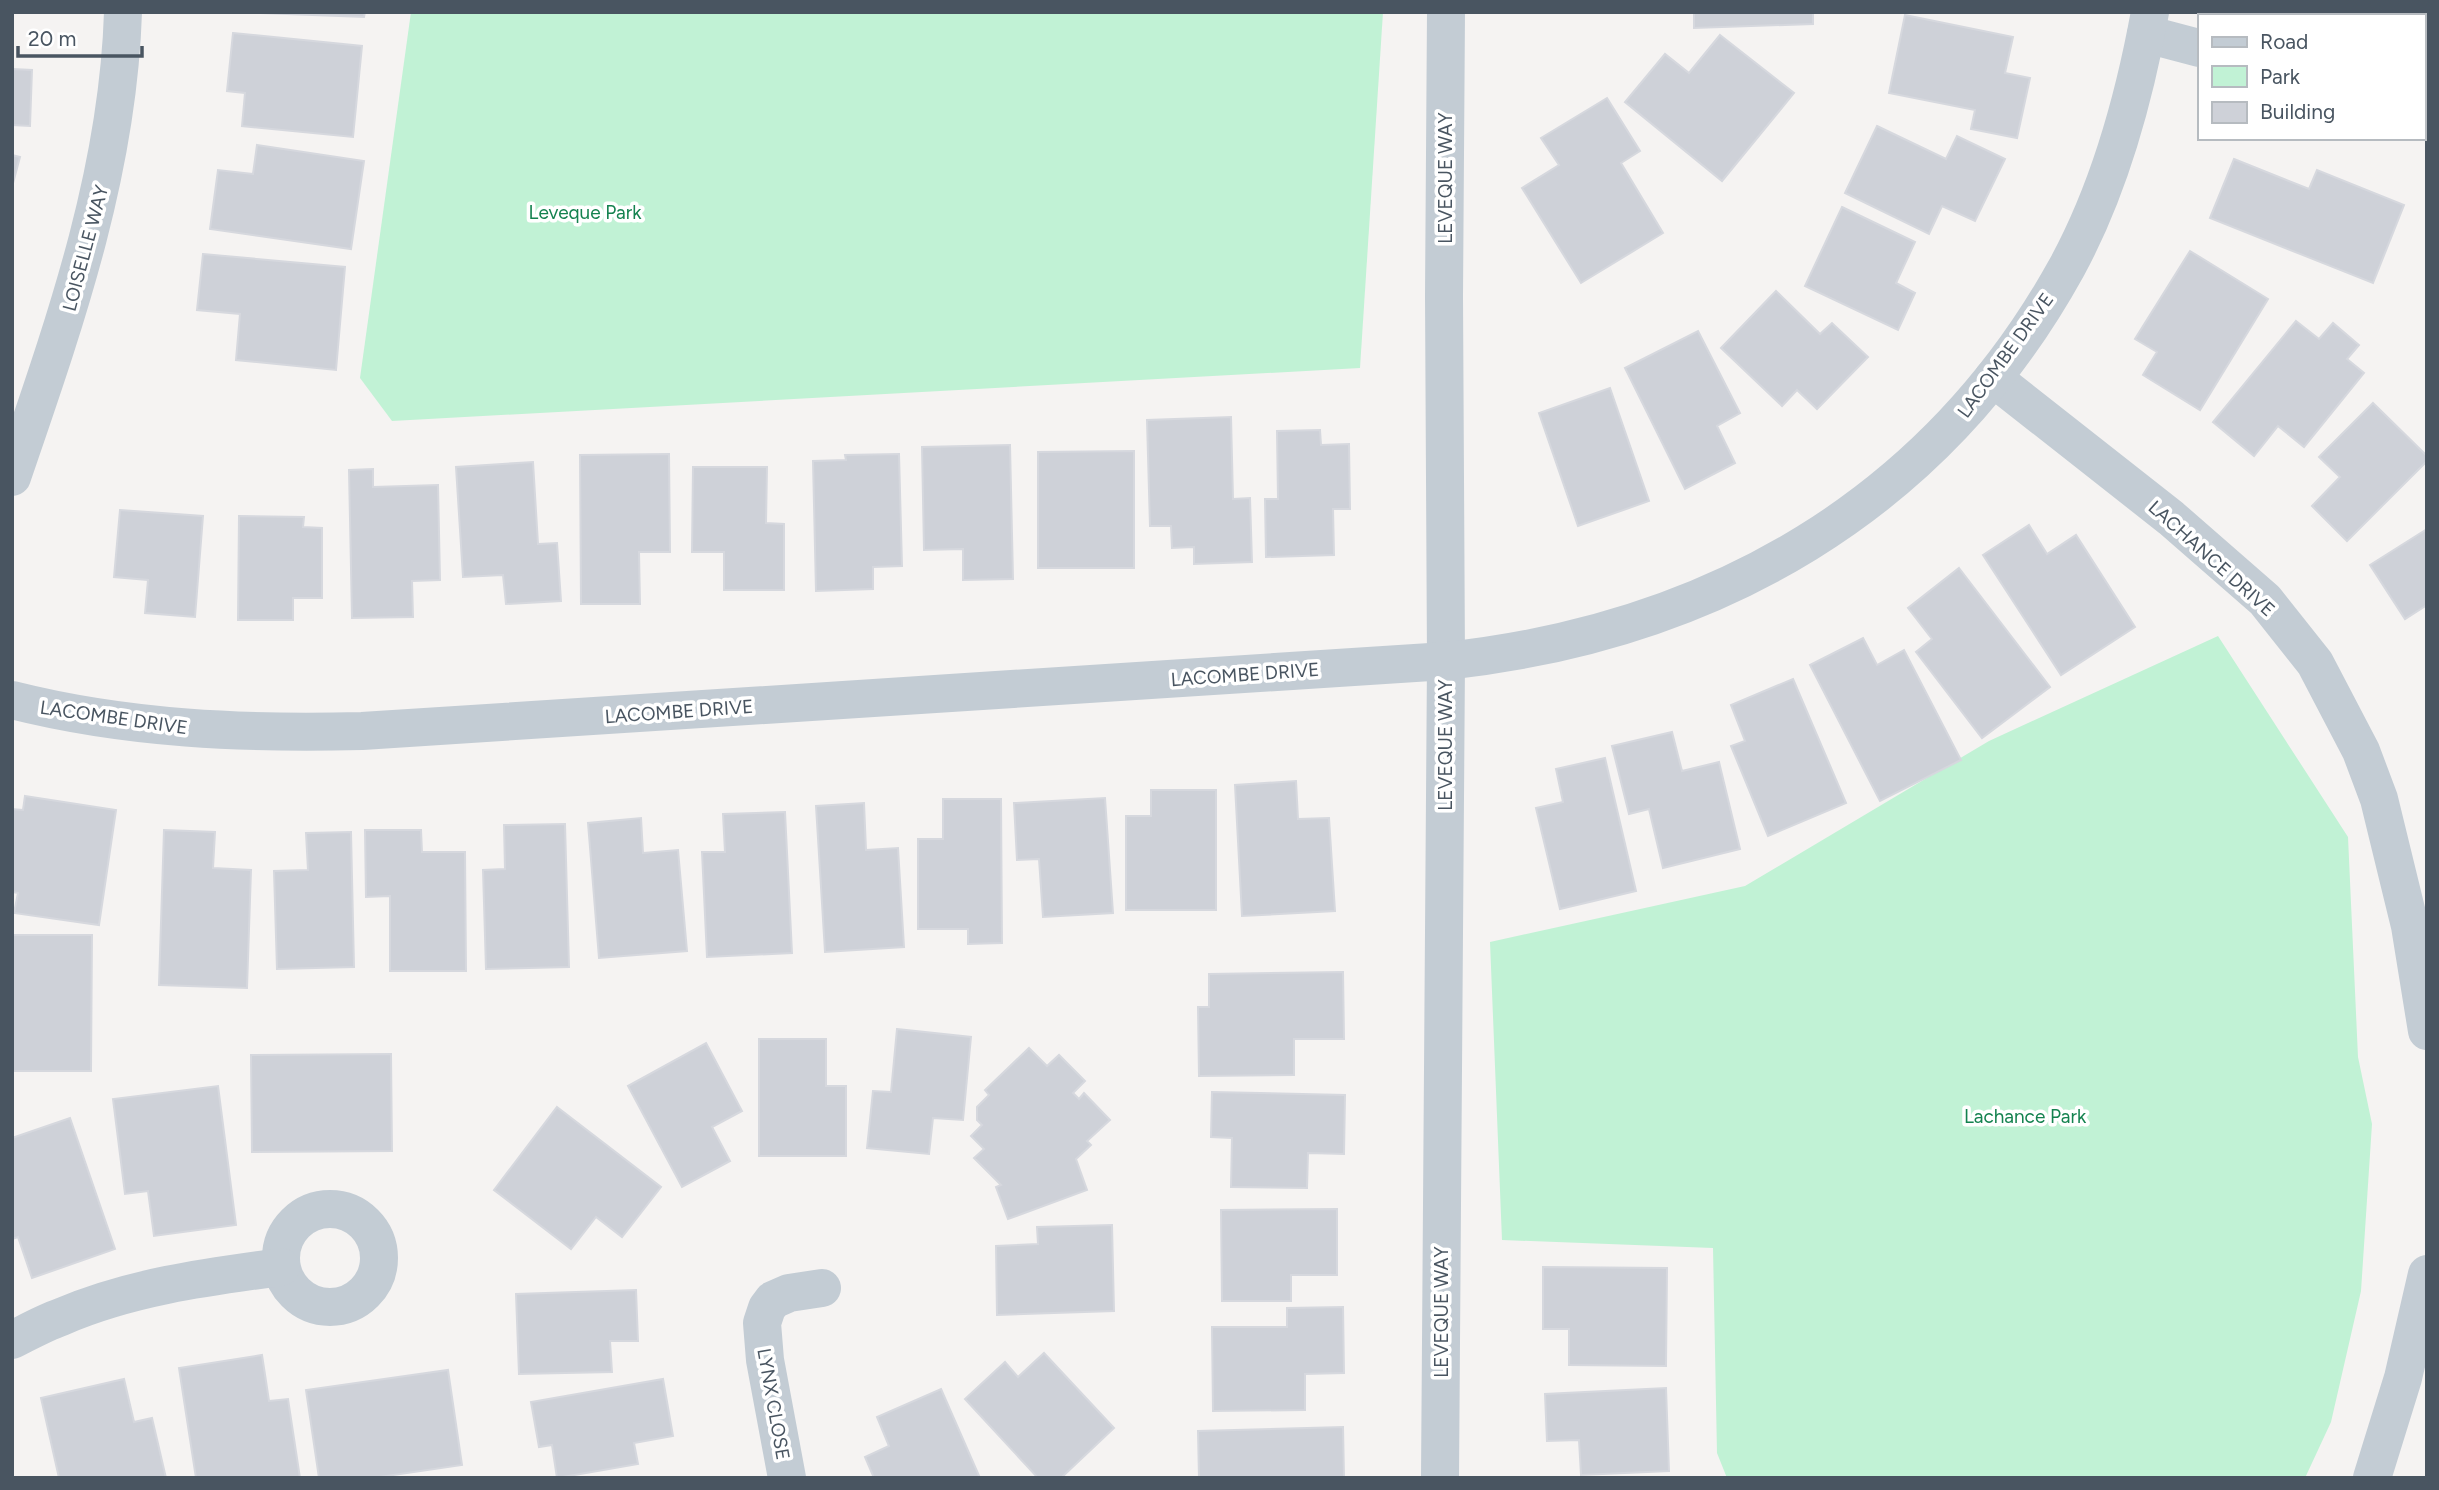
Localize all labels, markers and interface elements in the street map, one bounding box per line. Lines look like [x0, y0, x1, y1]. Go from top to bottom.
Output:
scale bar [18, 14, 142, 58]
legend [2198, 14, 2425, 140]
text: 20 m [28, 26, 76, 51]
text: Road [2260, 29, 2308, 54]
text: Park [2260, 64, 2301, 89]
text: Building [2260, 99, 2335, 124]
street label: LEVEQUE WAY [1434, 112, 1457, 244]
street label: LOISELLE WAY [58, 182, 114, 314]
park label: Leveque Park [529, 201, 642, 224]
street label: LACOMBE DRIVE [1952, 288, 2058, 422]
street label: LACHANCE DRIVE [2144, 496, 2280, 621]
street label: LACOMBE DRIVE [1170, 658, 1320, 691]
street label: LEVEQUE WAY [1434, 679, 1457, 811]
street label: LACOMBE DRIVE [604, 695, 754, 728]
street label: LACOMBE DRIVE [39, 696, 189, 739]
park label: Lachance Park [1964, 1105, 2087, 1128]
street label: LEVEQUE WAY [1430, 1246, 1453, 1378]
street label: LYNX CLOSE [752, 1346, 795, 1462]

